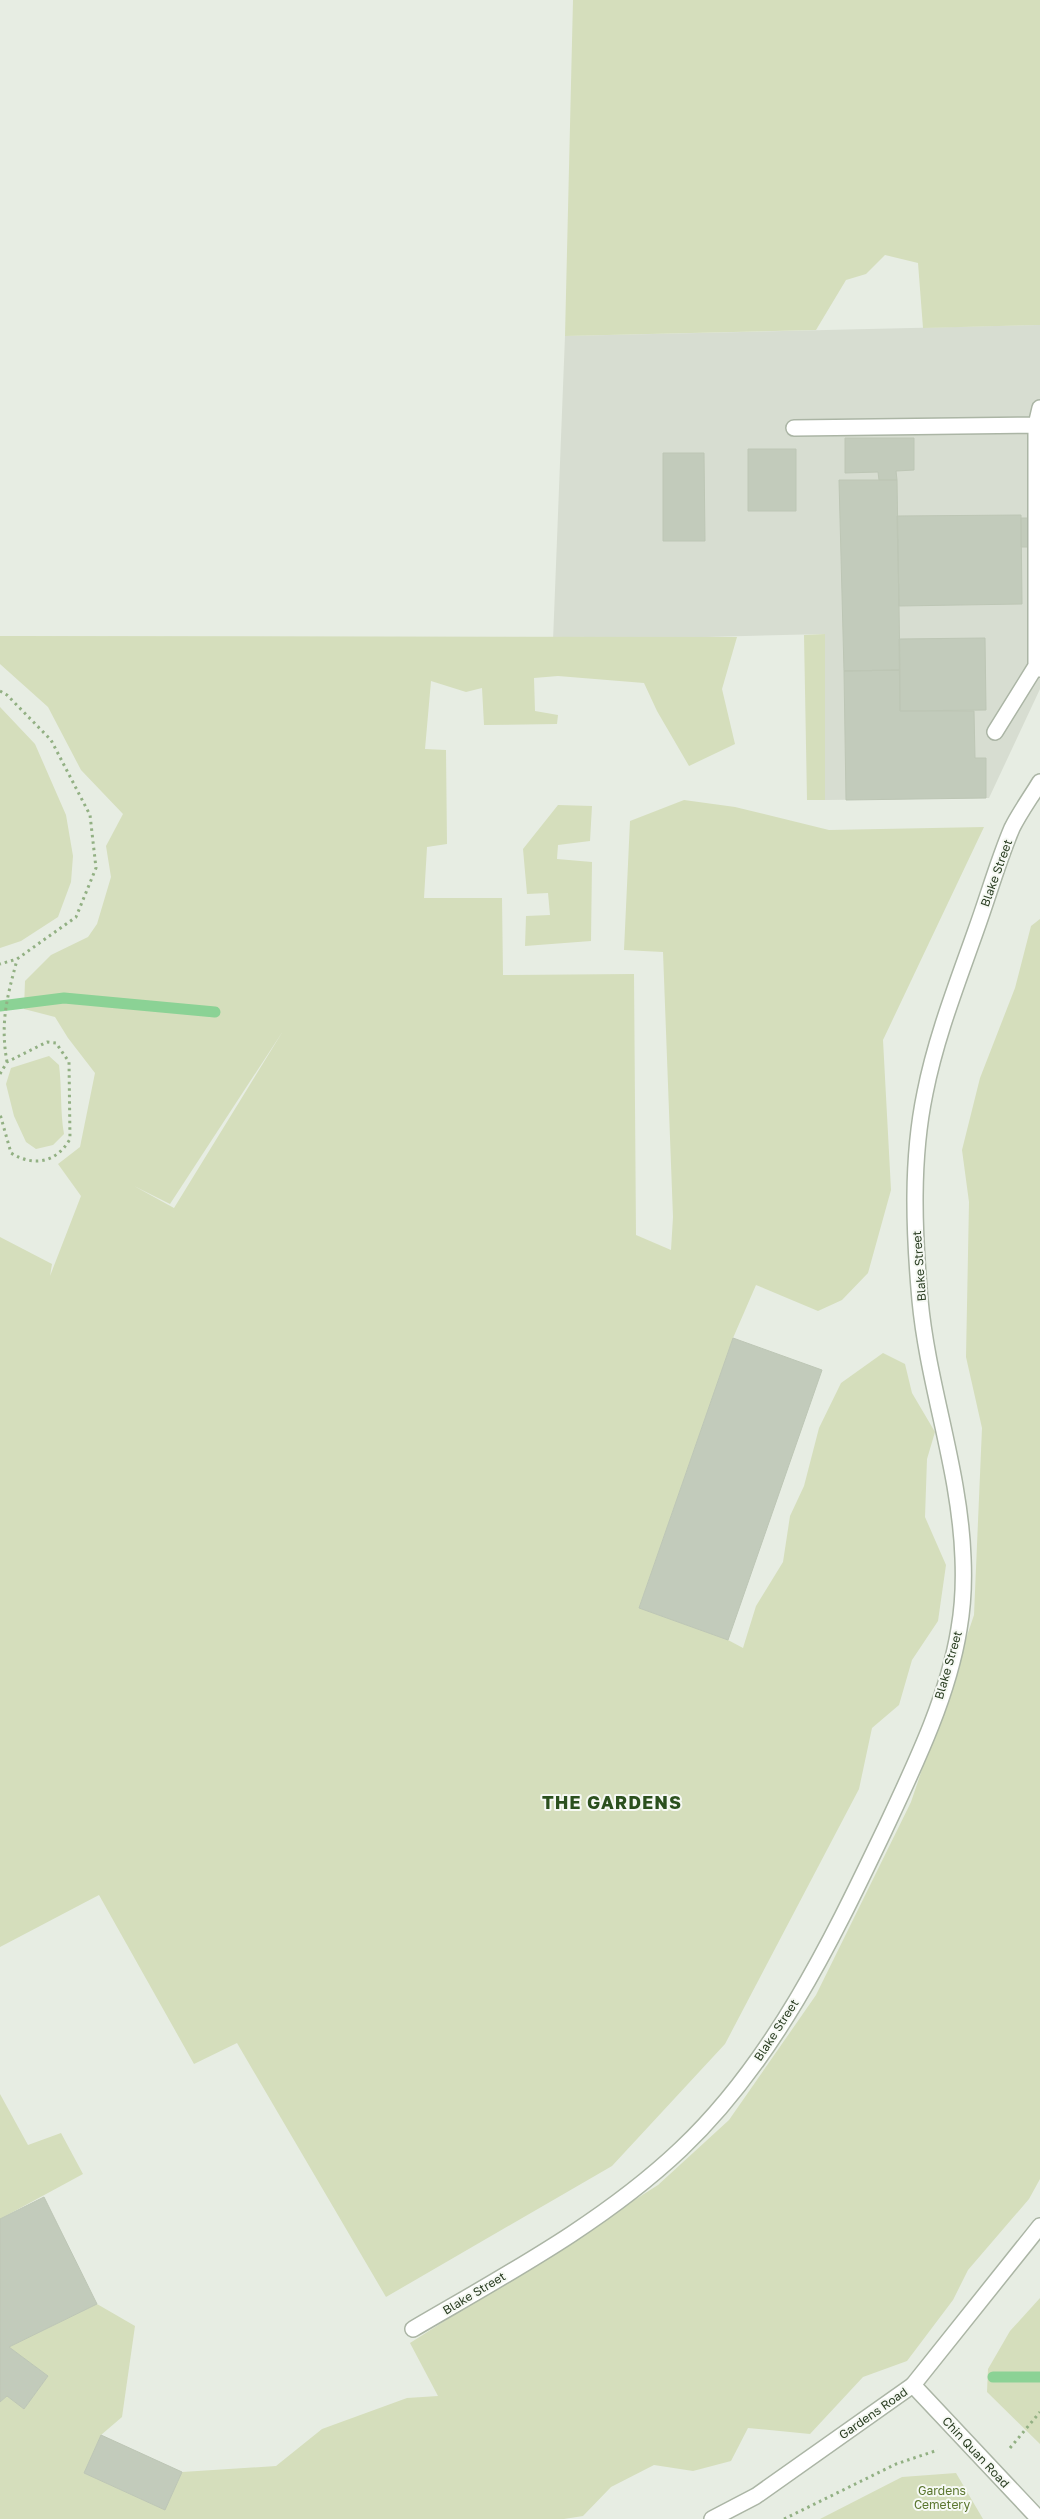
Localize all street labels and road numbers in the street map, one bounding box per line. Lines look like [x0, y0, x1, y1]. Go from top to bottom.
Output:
street label: Blake Street [977, 837, 1015, 909]
street label: Blake Street [909, 1230, 929, 1302]
street label: Blake Street [931, 1629, 965, 1701]
street label: Blake Street [750, 1996, 802, 2064]
street label: Blake Street [440, 2268, 508, 2318]
street label: Gardens Road [836, 2384, 910, 2442]
street label: Chin Quan Road [939, 2413, 1013, 2491]

